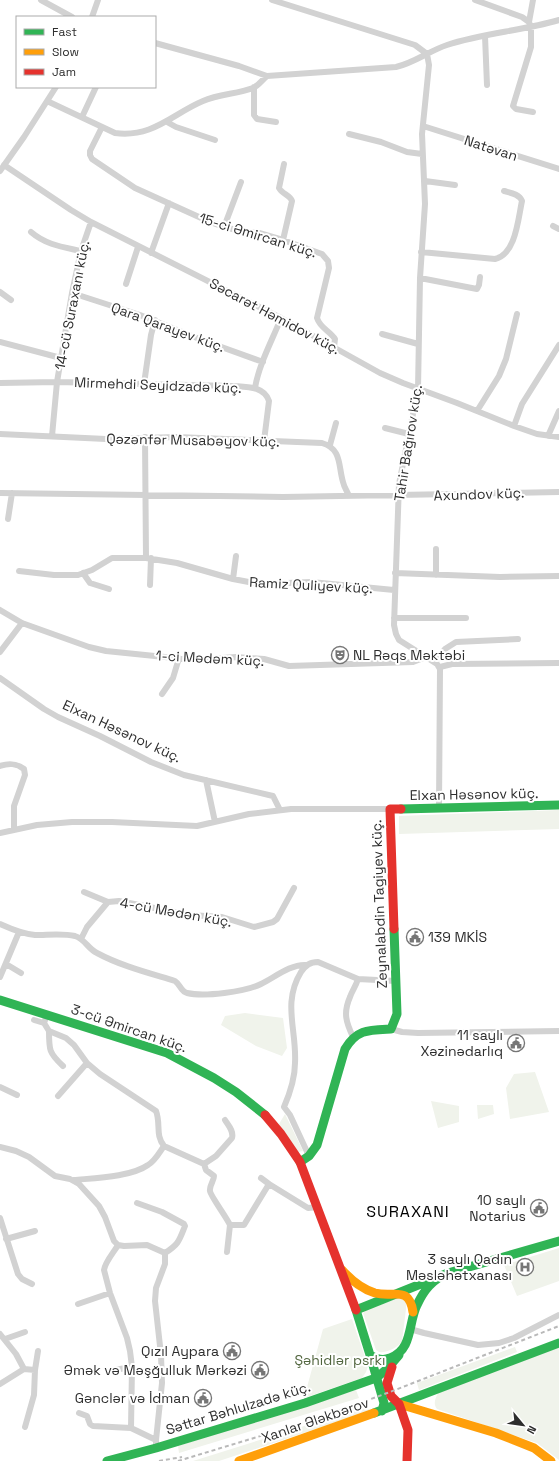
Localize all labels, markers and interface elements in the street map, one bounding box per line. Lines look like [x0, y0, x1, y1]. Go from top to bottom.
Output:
legend [16, 16, 156, 88]
text: Fast [52, 24, 77, 40]
text: Slow [52, 44, 79, 60]
text: Jam [52, 64, 76, 80]
street label: Natəvan [462, 131, 520, 165]
street label: 15-ci Əmircan küç. [197, 209, 319, 261]
street label: 14-cü Suraxanı küç. [51, 239, 93, 371]
street label: Səcarət Həmidov küç. [206, 274, 344, 358]
street label: Qara Qarayev küç. [109, 298, 227, 356]
street label: Mirmehdi Seyidzadə küç. [74, 373, 242, 397]
street label: Tahir Bağırov küç. [390, 383, 426, 503]
street label: Qəzənfər Musabəyov küç. [106, 429, 280, 451]
street label: Axundov küç. [433, 483, 525, 505]
street label: Ramiz Quliyev küç. [249, 573, 373, 597]
theatre icon: NL Rəqs Məktəbi [330, 645, 350, 665]
street label: 1-ci Mədəm küç. [155, 646, 265, 670]
place label: NL Rəqs Məktəbi [353, 646, 465, 664]
street label: Elxan Həsənov küç. [60, 696, 184, 766]
street label: Elxan Həsənov küç. [409, 784, 539, 804]
street label: Zeynalabdin Tagiyev küç. [367, 819, 391, 989]
street label: 4-cü Mədən küç. [119, 893, 233, 931]
public building icon: 139 MKİS [405, 927, 425, 947]
place label: 139 MKİS [428, 928, 487, 946]
street label: 3-cü Əmircan küç. [69, 1000, 189, 1056]
place label: 11 saylı Xəzinədarlıq [420, 1026, 503, 1060]
public building icon: 11 saylı Xəzinədarlıq [506, 1033, 526, 1053]
place label: 10 saylı Notarius [469, 1191, 526, 1225]
public building icon: 10 saylı Notarius [529, 1198, 549, 1218]
district label: SURAXANI [366, 1201, 450, 1222]
place label: 3 saylı Qadın Məsləhətxanası [406, 1250, 512, 1284]
hospital icon: 3 saylı Qadın Məsləhətxanası [515, 1257, 535, 1277]
public building icon: Qızıl Aypara [222, 1341, 242, 1361]
place label: Qızıl Aypara [141, 1342, 219, 1360]
park label: Şəhidlər psrkı [294, 1351, 386, 1369]
public building icon: Əmək və Məşğulluk Mərkəzi [250, 1360, 270, 1380]
place label: Əmək və Məşğulluk Mərkəzi [64, 1361, 247, 1379]
street label: Səttar Bəhlulzadə küç. [164, 1377, 312, 1439]
public building icon: Gənclər və İdman [193, 1388, 213, 1408]
place label: Gənclər və İdman [75, 1389, 190, 1407]
street label: Xanlar Ələkbərov [259, 1393, 372, 1447]
north arrow [503, 1405, 543, 1445]
text: N [524, 1423, 540, 1436]

